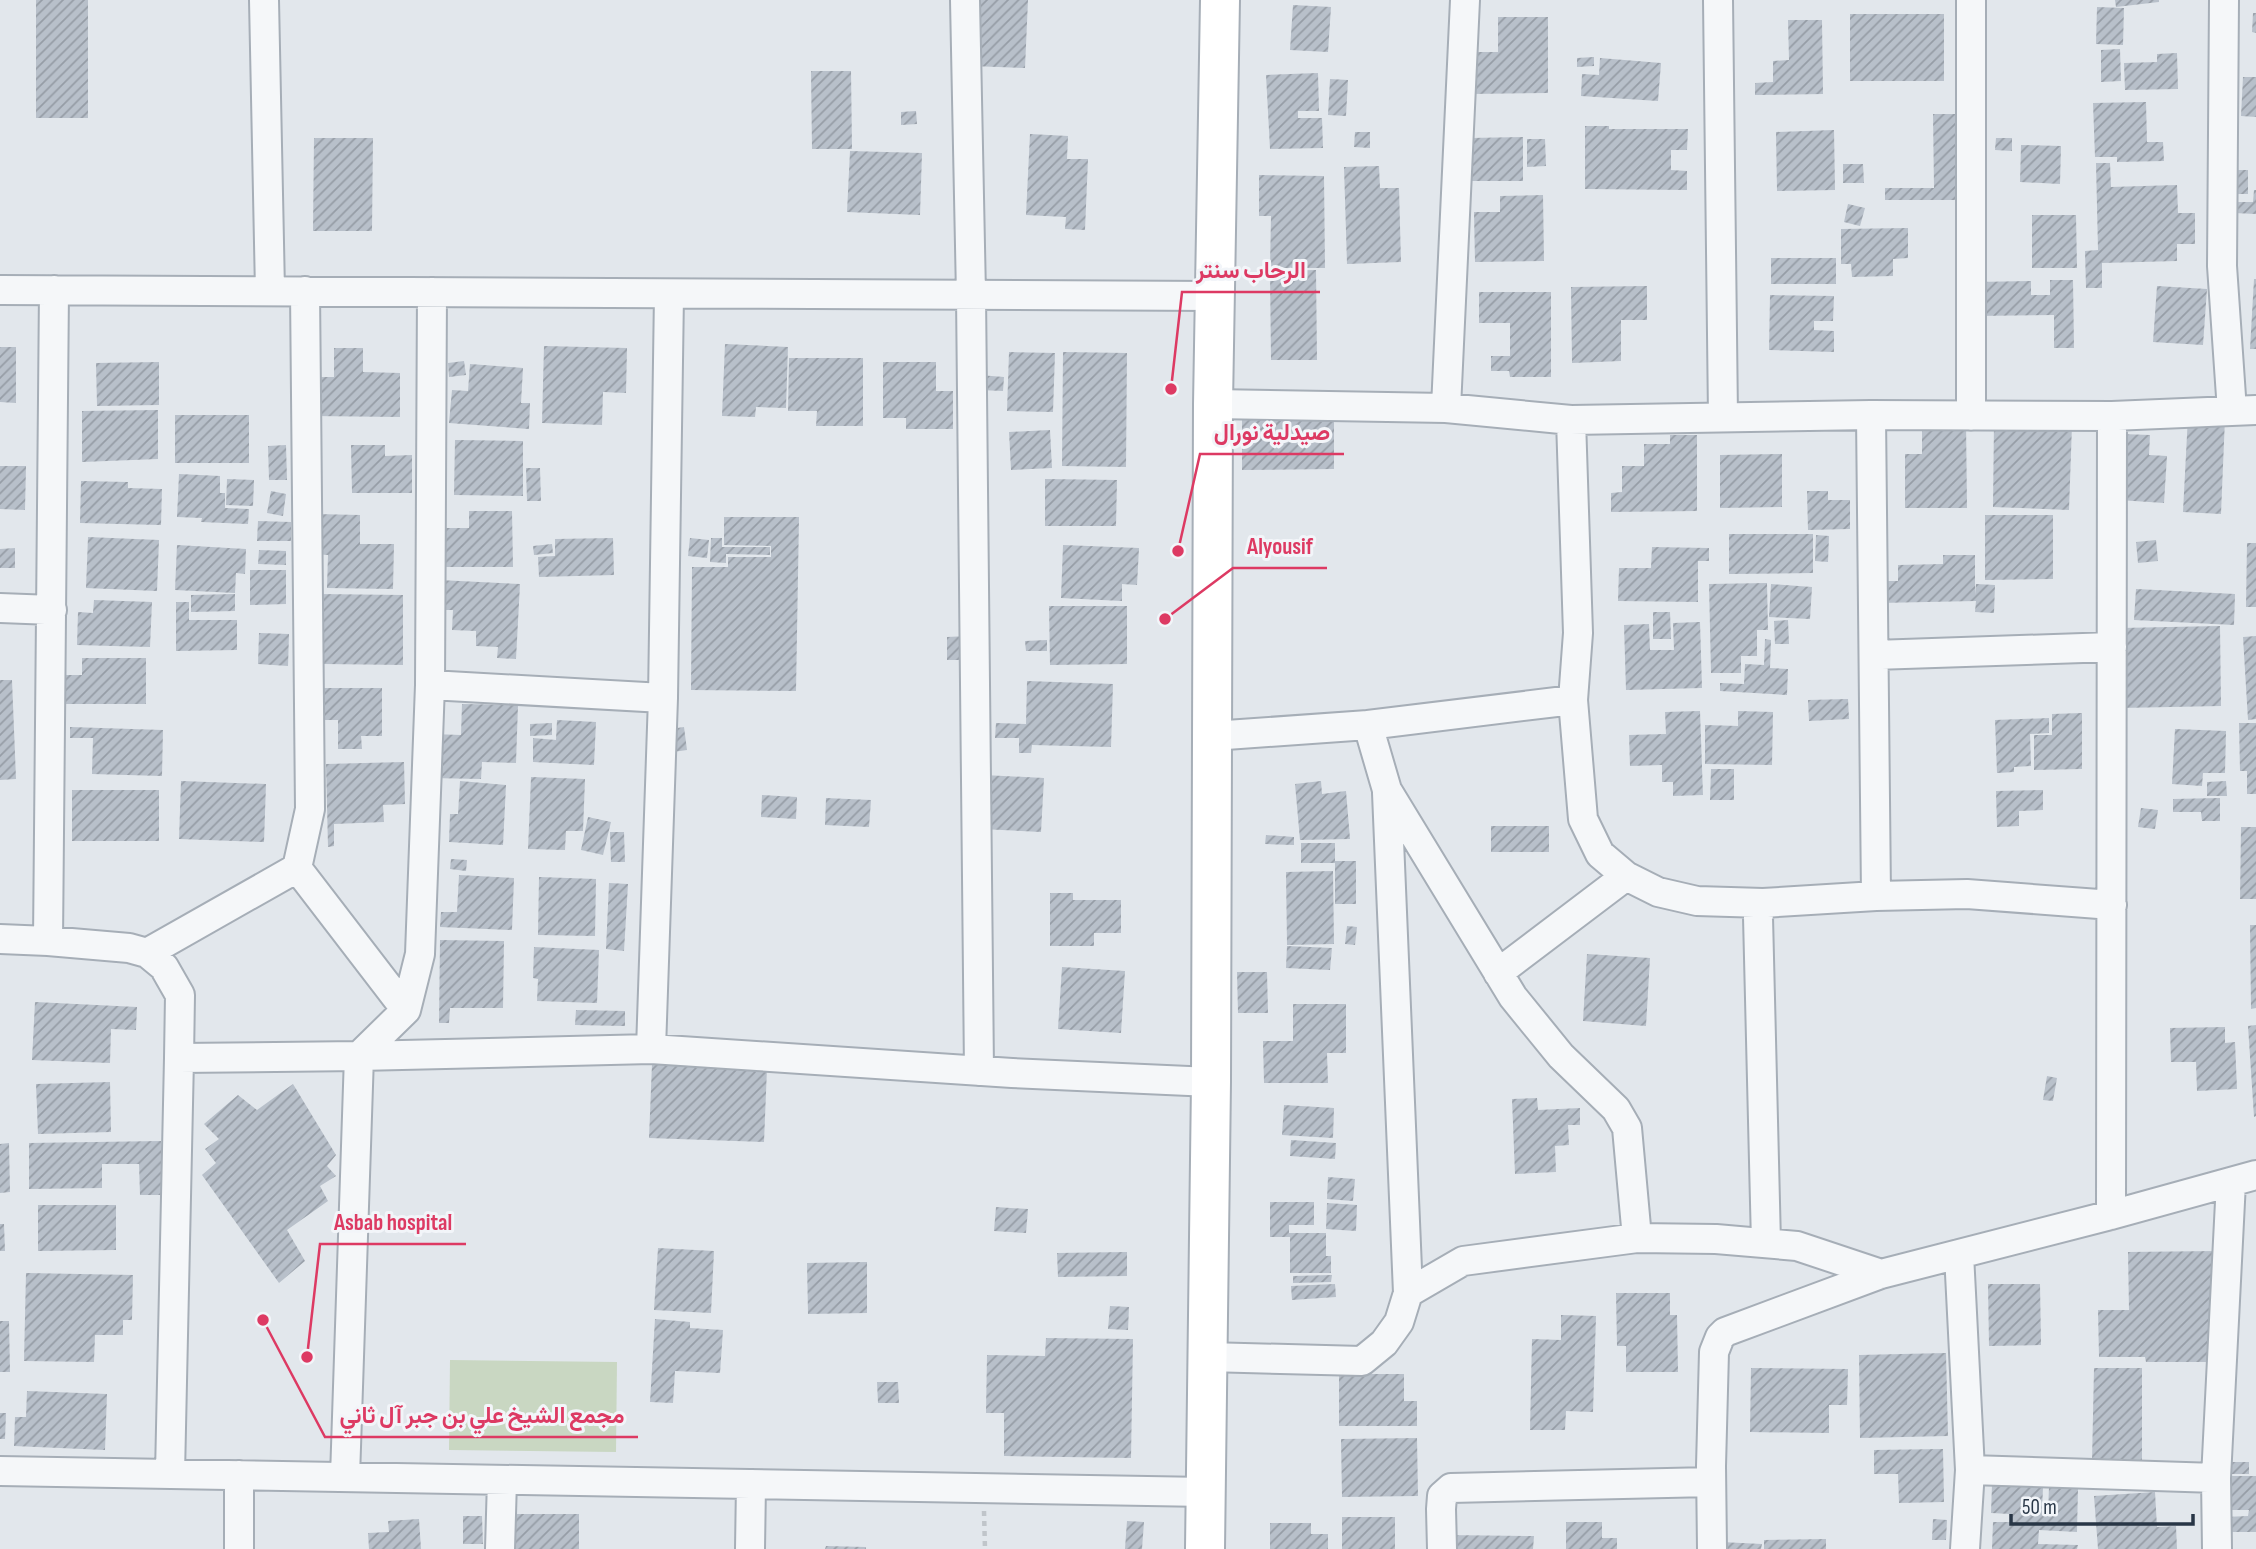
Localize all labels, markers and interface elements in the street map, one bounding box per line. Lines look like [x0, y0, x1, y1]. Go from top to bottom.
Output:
callout: الرحاب سنتر [1182, 248, 1320, 292]
text: الرحاب سنتر [1195, 257, 1306, 285]
callout: صيدلية نورال [1200, 410, 1344, 454]
text: صيدلية نورال [1214, 419, 1330, 447]
callout: Alyousif [1233, 524, 1327, 568]
text: Alyousif [1246, 533, 1314, 561]
callout: Asbab hospital [320, 1200, 466, 1244]
text: Asbab hospital [333, 1209, 452, 1237]
callout: مجمع الشيخ علي بن جبر آل ثاني [325, 1393, 638, 1437]
text: مجمع الشيخ علي بن جبر آل ثاني [340, 1402, 624, 1435]
scale bar [2011, 1482, 2193, 1526]
text: 50 m [2022, 1495, 2057, 1520]

